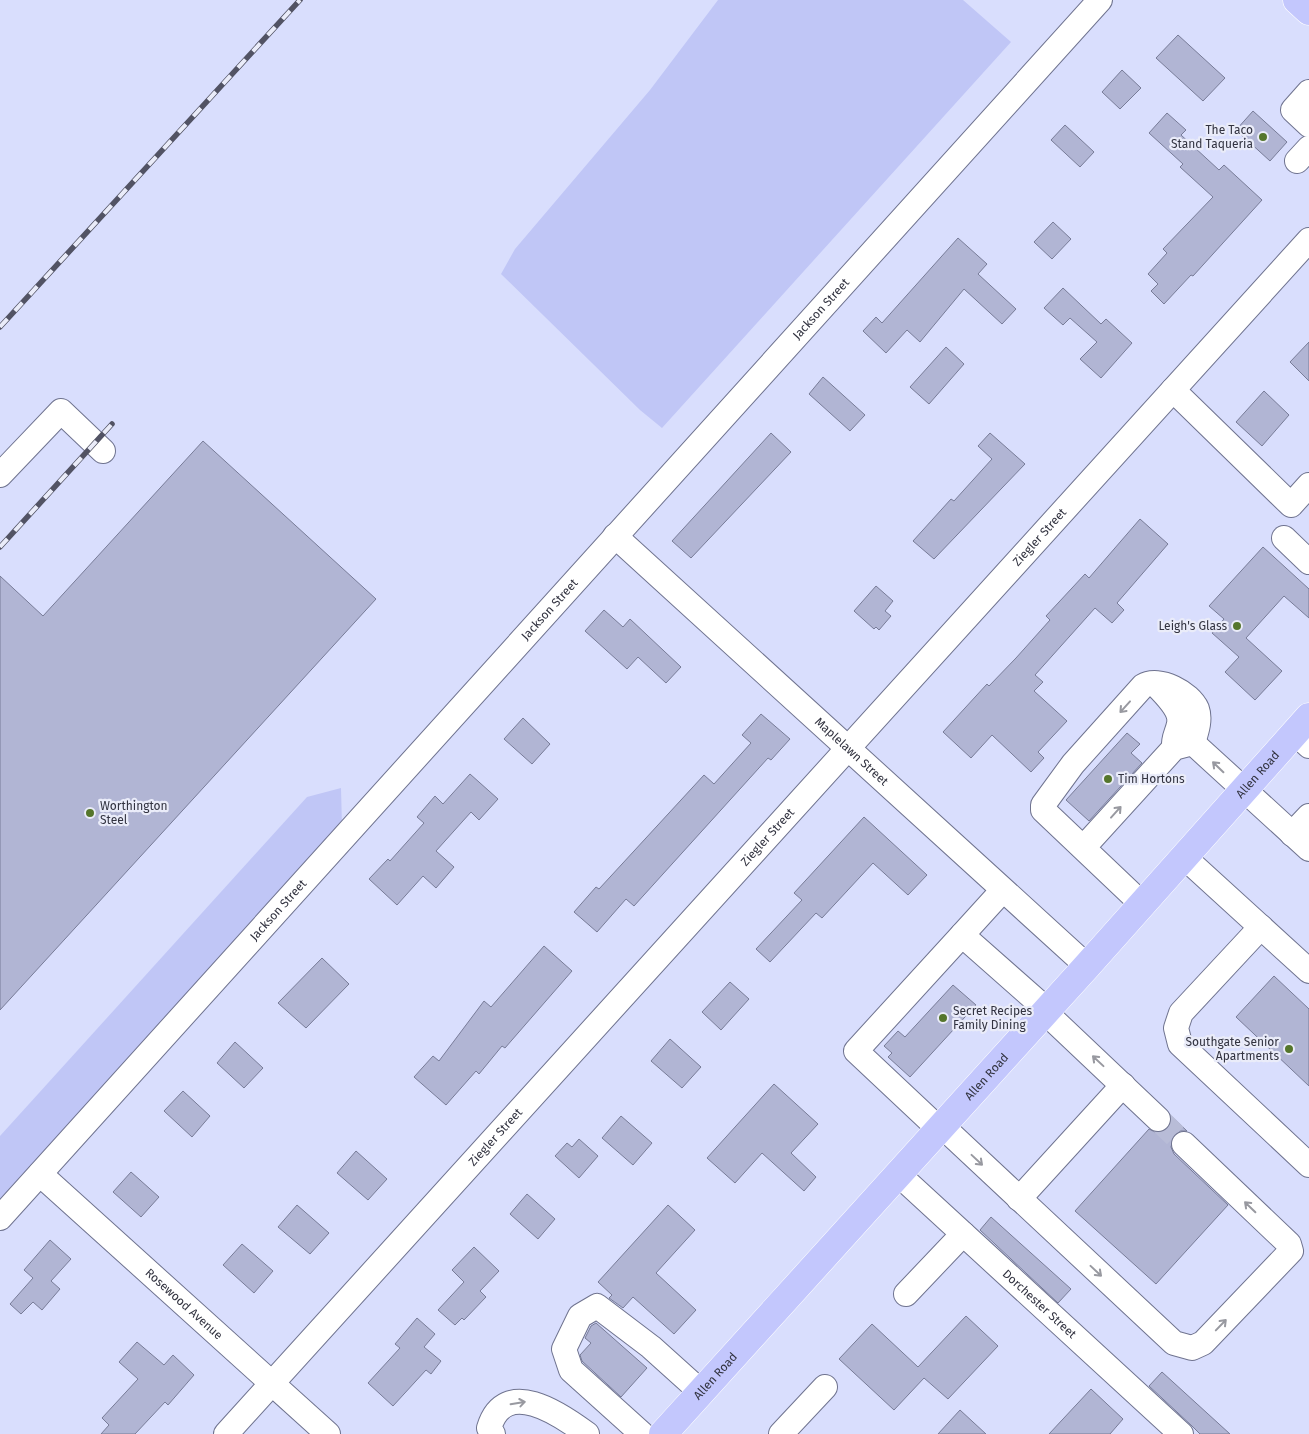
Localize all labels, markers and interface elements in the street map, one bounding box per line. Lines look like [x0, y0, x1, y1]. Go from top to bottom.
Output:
place label: The Taco Stand Taqueria [1171, 123, 1253, 151]
marker: The Taco Stand Taqueria [1257, 131, 1269, 143]
street label: Jackson Street [790, 275, 853, 342]
street label: Ziegler Street [1010, 505, 1070, 569]
street label: Jackson Street [518, 576, 581, 643]
place label: Leigh's Glass [1158, 619, 1227, 633]
marker: Leigh's Glass [1231, 620, 1243, 632]
one-way arrow [1119, 700, 1131, 713]
street label: Maplelawn Street [812, 715, 892, 789]
street label: Allen Road [1233, 748, 1282, 801]
one-way arrow [1212, 761, 1224, 773]
place label: Tim Hortons [1118, 772, 1185, 786]
marker: Tim Hortons [1102, 773, 1114, 785]
place label: Worthington Steel [100, 799, 168, 827]
street label: Ziegler Street [738, 805, 798, 869]
one-way arrow [1110, 806, 1122, 819]
marker: Worthington Steel [84, 807, 96, 819]
street label: Jackson Street [247, 876, 310, 943]
place label: Secret Recipes Family Dining [953, 1004, 1033, 1032]
marker: Secret Recipes Family Dining [937, 1012, 949, 1024]
place label: Southgate Senior Apartments [1186, 1035, 1279, 1063]
marker: Southgate Senior Apartments [1283, 1043, 1295, 1055]
street label: Allen Road [962, 1050, 1011, 1103]
one-way arrow [1091, 1055, 1104, 1067]
street label: Ziegler Street [466, 1105, 526, 1169]
one-way arrow [971, 1154, 984, 1166]
one-way arrow [1244, 1201, 1257, 1213]
one-way arrow [1090, 1265, 1102, 1277]
street label: Rosewood Avenue [143, 1266, 225, 1342]
street label: Dorchester Street [1000, 1267, 1080, 1342]
one-way arrow [1214, 1319, 1227, 1331]
street label: Allen Road [691, 1350, 740, 1403]
one-way arrow [509, 1398, 525, 1408]

